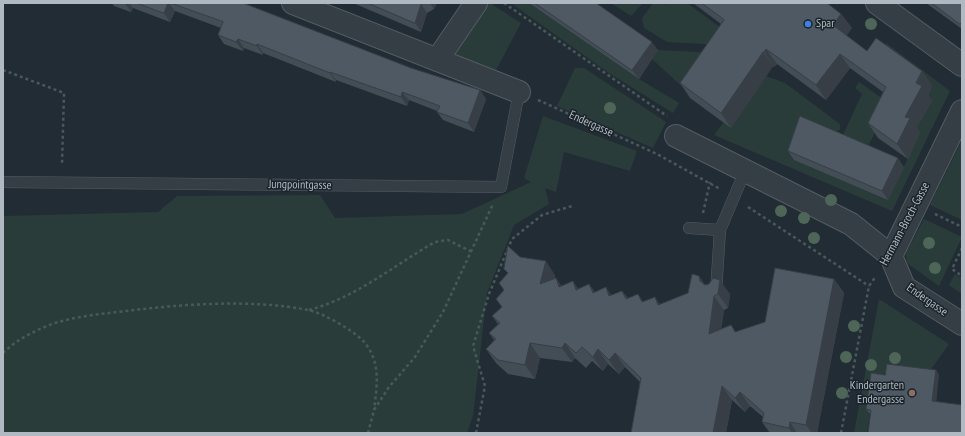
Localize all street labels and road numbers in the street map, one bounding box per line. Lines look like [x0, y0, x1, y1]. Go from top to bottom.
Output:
street label: Endergasse [567, 108, 615, 140]
street label: Jungpointgasse [268, 177, 332, 193]
street label: Hermann-Broch-Gasse [877, 180, 933, 268]
street label: Endergasse [904, 281, 950, 319]

